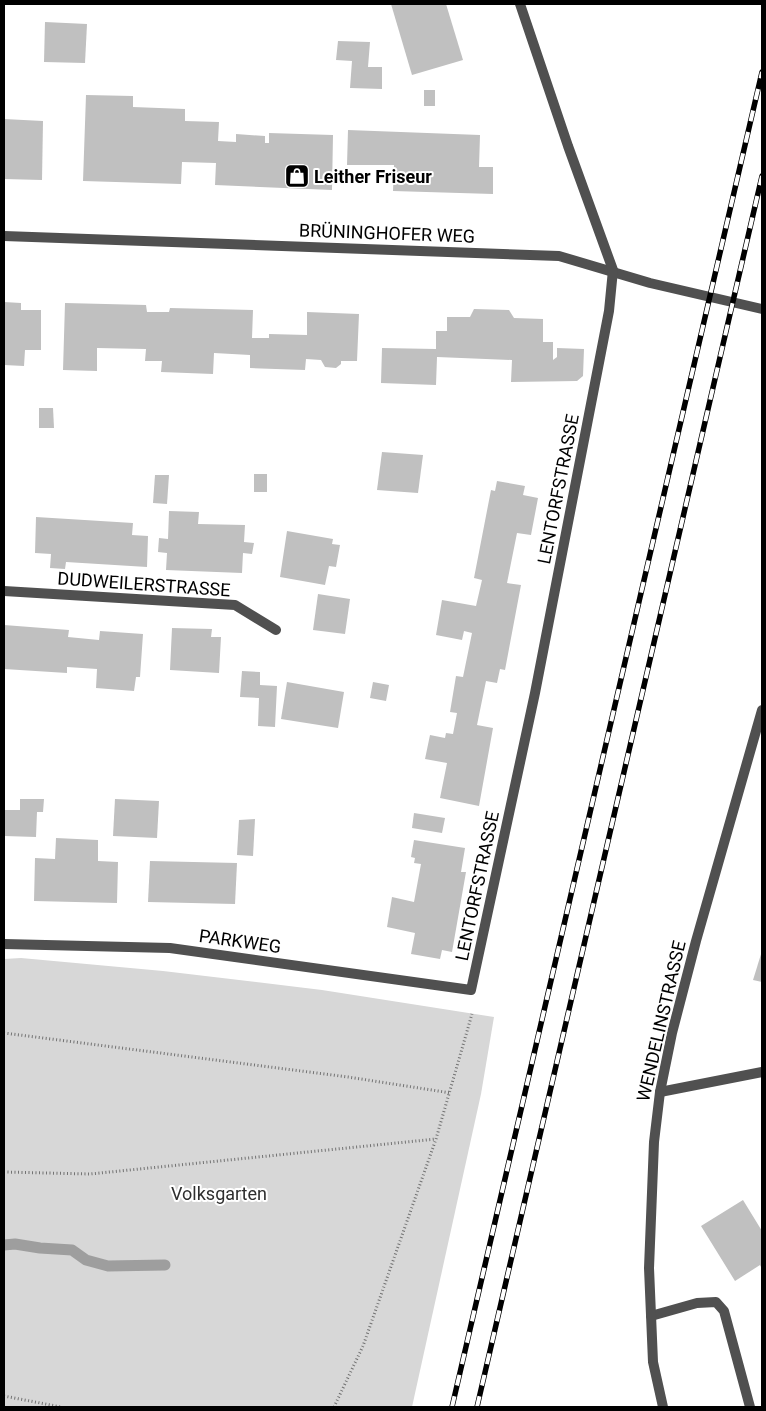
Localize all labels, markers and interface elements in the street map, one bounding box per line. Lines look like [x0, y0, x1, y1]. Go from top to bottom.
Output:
shop icon: Leither Friseur [284, 163, 310, 189]
place label: Leither Friseur [314, 166, 432, 187]
street label: BRÜNINGHOFER WEG [299, 219, 475, 247]
street label: LENTORFSTRASSE [533, 412, 583, 566]
street label: DUDWEILERSTRASSE [57, 567, 231, 601]
street label: LENTORFSTRASSE [451, 809, 503, 963]
street label: PARKWEG [198, 925, 282, 957]
street label: WENDELINSTRASSE [632, 939, 690, 1103]
park label: Volksgarten [171, 1183, 267, 1204]

